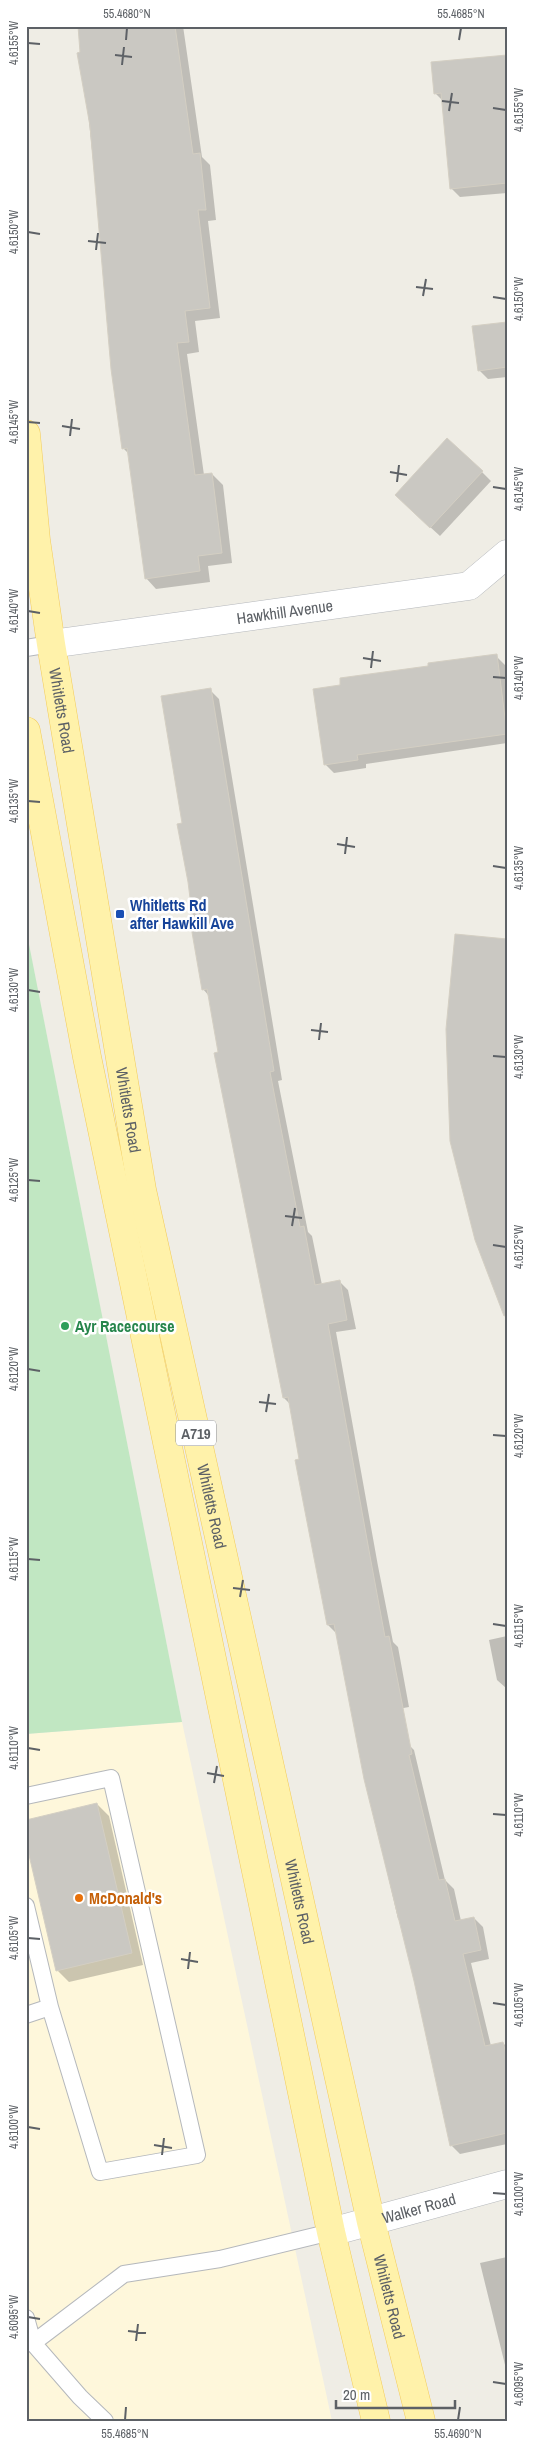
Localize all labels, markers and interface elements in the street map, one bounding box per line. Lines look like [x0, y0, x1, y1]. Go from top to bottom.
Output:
text: 55.4680°N [103, 6, 151, 22]
text: 55.4685°N [437, 6, 485, 22]
text: 4.6155°W [6, 20, 22, 65]
text: 4.6155°W [511, 87, 527, 132]
text: 4.6150°W [6, 209, 22, 254]
text: 4.6150°W [511, 276, 527, 321]
text: 4.6145°W [6, 399, 22, 444]
text: 4.6145°W [511, 466, 527, 511]
text: 4.6140°W [6, 588, 22, 633]
street label: Hawkhill Avenue [235, 594, 334, 629]
text: 4.6140°W [511, 655, 527, 700]
street label: Whitletts Road [44, 666, 80, 755]
text: 4.6135°W [6, 778, 22, 823]
text: 4.6135°W [511, 845, 527, 890]
place label: Whitletts Rd after Hawkill Ave [130, 894, 234, 934]
marker: Whitletts Rd after Hawkill Ave [114, 908, 126, 920]
text: 4.6130°W [6, 967, 22, 1012]
text: 4.6130°W [511, 1034, 527, 1079]
street label: Whitletts Road [111, 1066, 147, 1154]
text: 4.6125°W [6, 1157, 22, 1202]
text: 4.6125°W [511, 1224, 527, 1269]
place label: Ayr Racecourse [75, 1315, 174, 1337]
marker: Ayr Racecourse [59, 1320, 71, 1332]
text: 4.6120°W [6, 1346, 22, 1391]
text: 4.6120°W [511, 1413, 527, 1458]
road number: A719 [176, 1420, 216, 1446]
street label: Whitletts Road [192, 1462, 232, 1551]
text: 4.6115°W [6, 1537, 22, 1581]
text: 4.6115°W [511, 1604, 527, 1648]
text: 4.6110°W [6, 1726, 22, 1770]
text: 4.6110°W [511, 1793, 527, 1837]
street label: Whitletts Road [280, 1857, 320, 1946]
place label: McDonald's [89, 1887, 162, 1909]
marker: McDonald's [73, 1892, 85, 1904]
text: 4.6105°W [6, 1915, 22, 1960]
text: 4.6105°W [511, 1982, 527, 2027]
text: 4.6100°W [6, 2104, 22, 2149]
text: 4.6100°W [511, 2171, 527, 2216]
street label: Walker Road [380, 2188, 458, 2229]
street label: Whitletts Road [369, 2252, 411, 2341]
text: 4.6095°W [6, 2294, 22, 2339]
text: 4.6095°W [511, 2361, 527, 2406]
scale bar [336, 2377, 454, 2409]
text: 20 m [343, 2384, 370, 2405]
text: 55.4685°N [101, 2426, 149, 2442]
text: 55.4690°N [434, 2426, 482, 2442]

